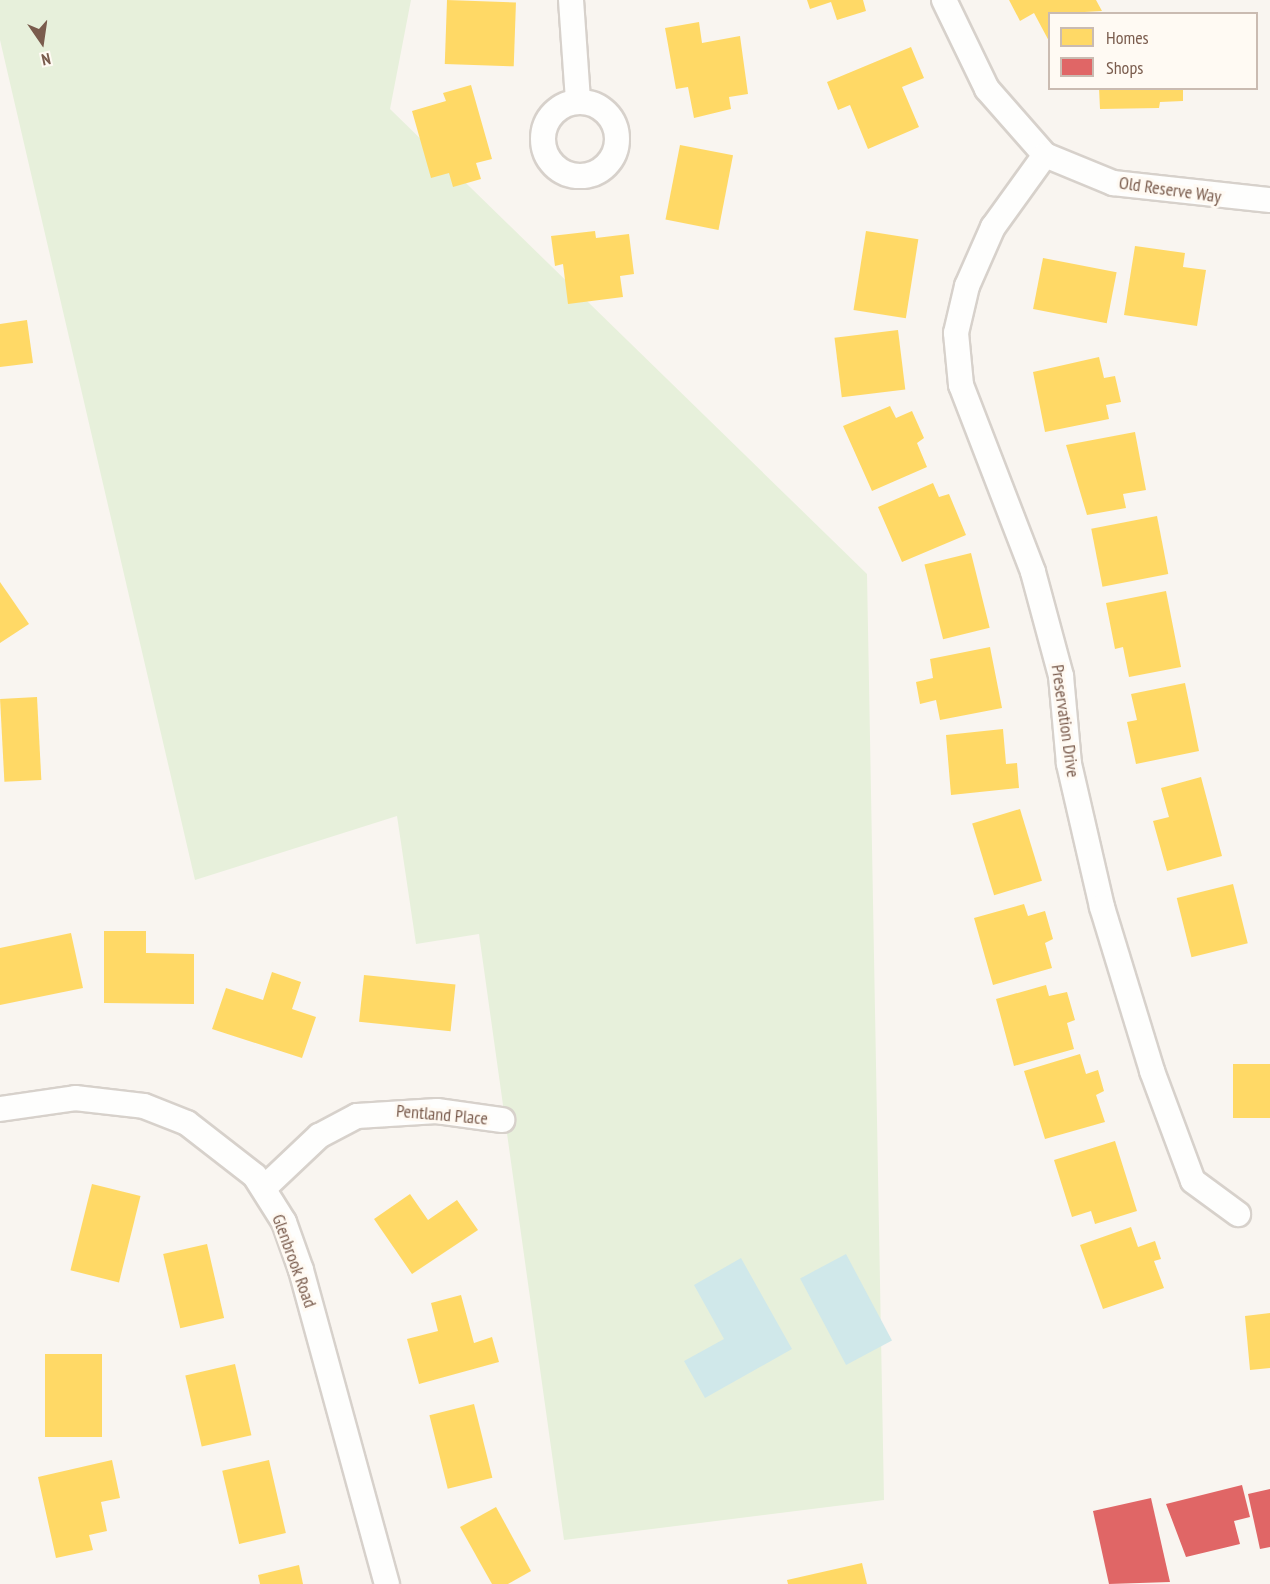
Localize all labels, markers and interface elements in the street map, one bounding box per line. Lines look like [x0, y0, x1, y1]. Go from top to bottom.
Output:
north arrow [12, 12, 72, 72]
legend [1048, 12, 1258, 90]
text: Homes [1106, 26, 1149, 49]
text: N [40, 49, 53, 70]
text: Shops [1106, 56, 1143, 79]
street label: Old Reserve Way [1117, 172, 1223, 208]
street label: Preservation Drive [1046, 663, 1084, 779]
street label: Pentland Place [395, 1100, 489, 1130]
street label: Glenbrook Road [267, 1211, 321, 1311]

